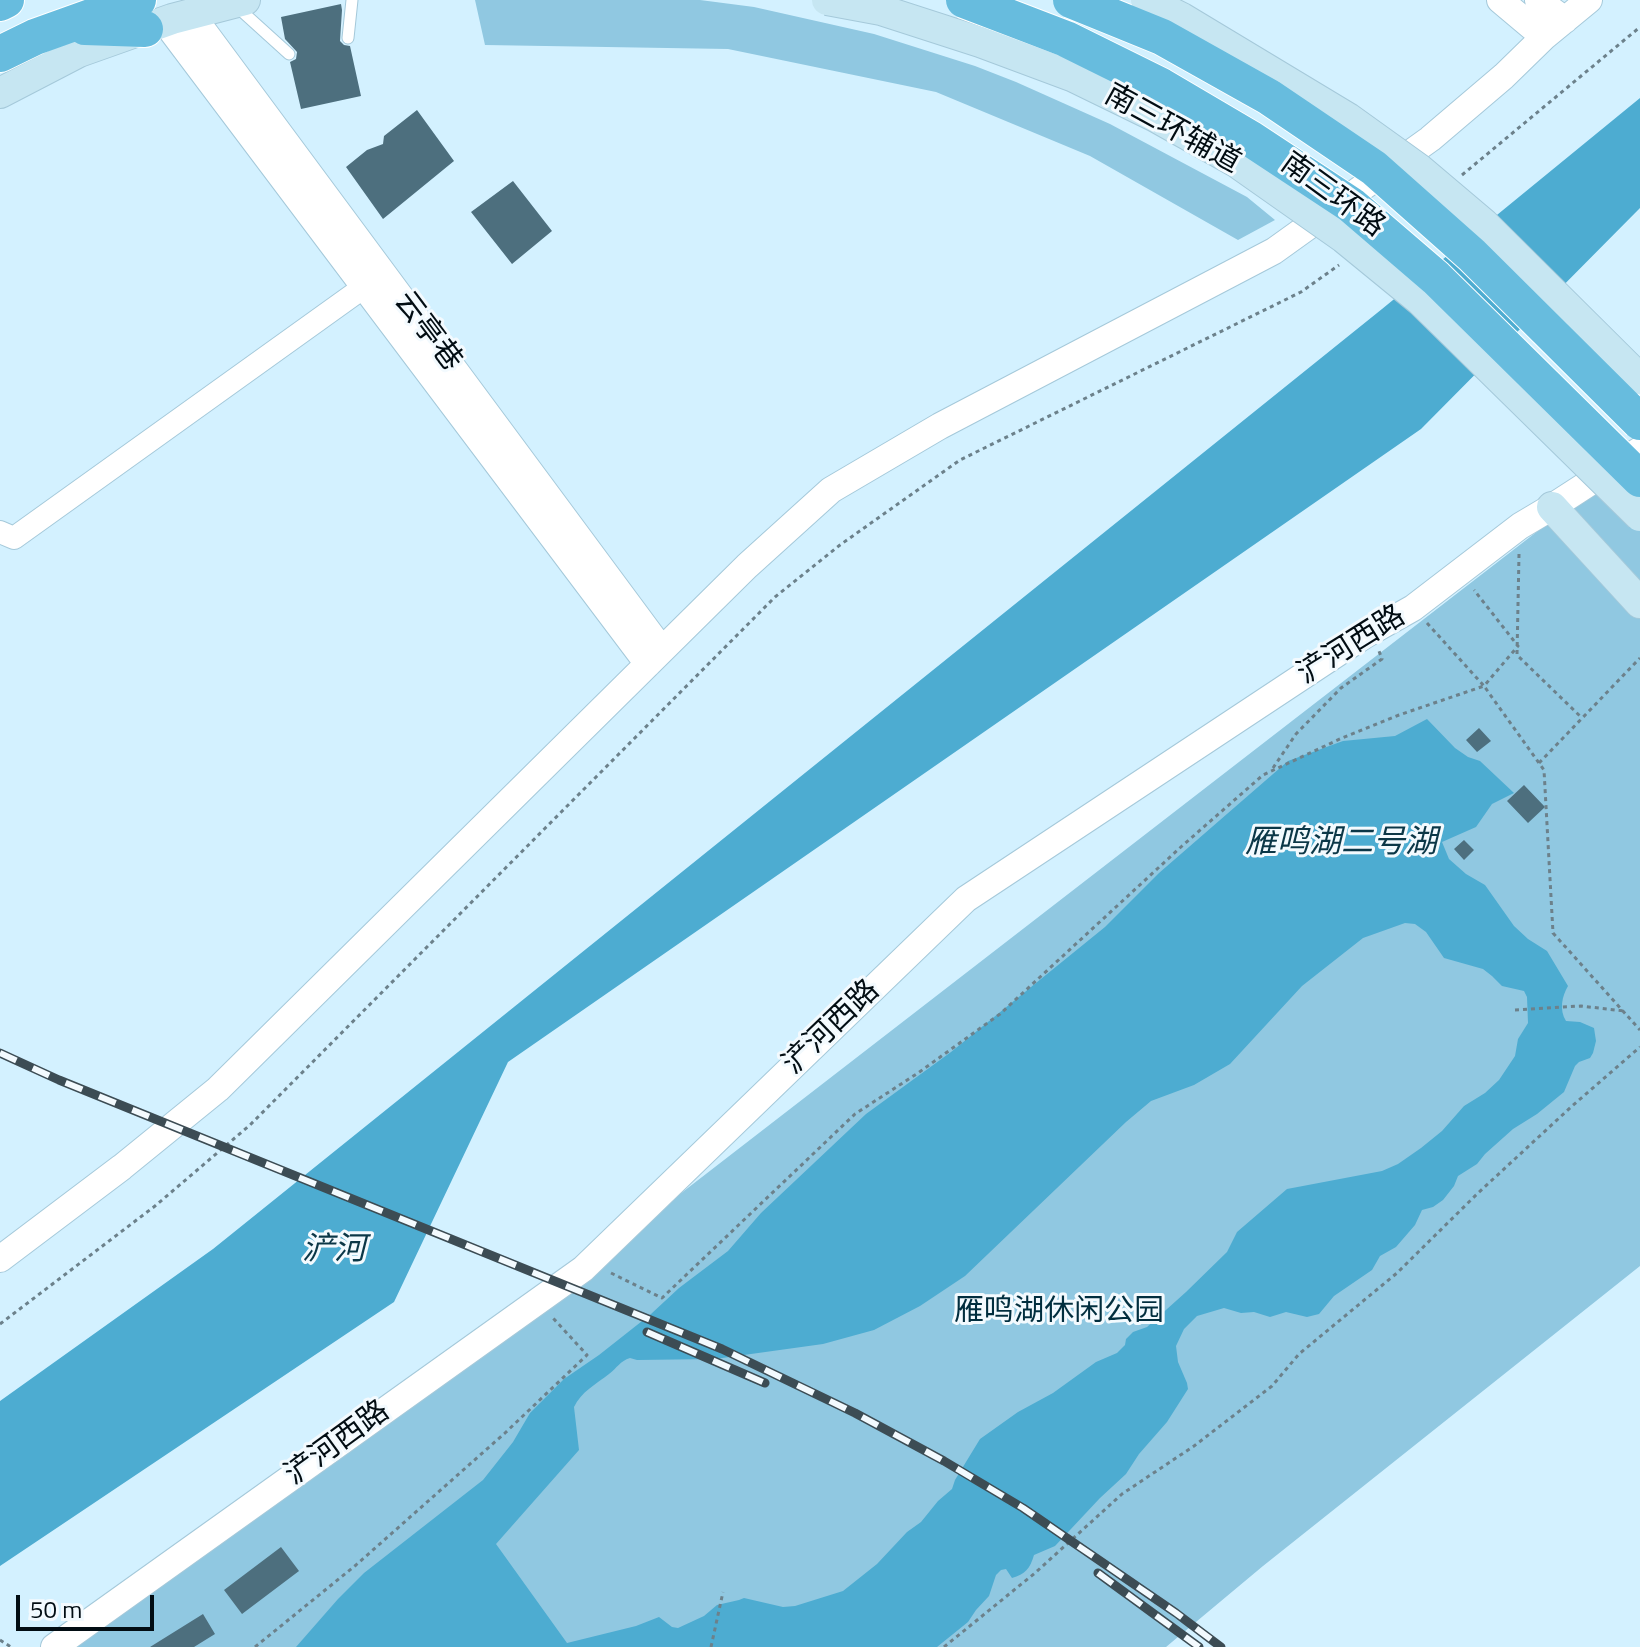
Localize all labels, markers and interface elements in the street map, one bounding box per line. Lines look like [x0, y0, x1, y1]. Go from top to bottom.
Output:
street label: 南三环辅道 [1098, 78, 1246, 182]
street label: 南三环路 [1273, 146, 1391, 246]
street label: 云亭巷 [386, 285, 468, 379]
street label: 浐河西路 [1292, 599, 1412, 693]
water label: 雁鸣湖二号湖 [1245, 825, 1437, 863]
street label: 浐河西路 [776, 973, 888, 1083]
water label: 浐河 [302, 1232, 366, 1270]
park label: 雁鸣湖休闲公园 [954, 1295, 1164, 1331]
street label: 浐河西路 [279, 1394, 397, 1494]
scale bar [20, 1579, 158, 1629]
text: 50 m [30, 1591, 82, 1627]

